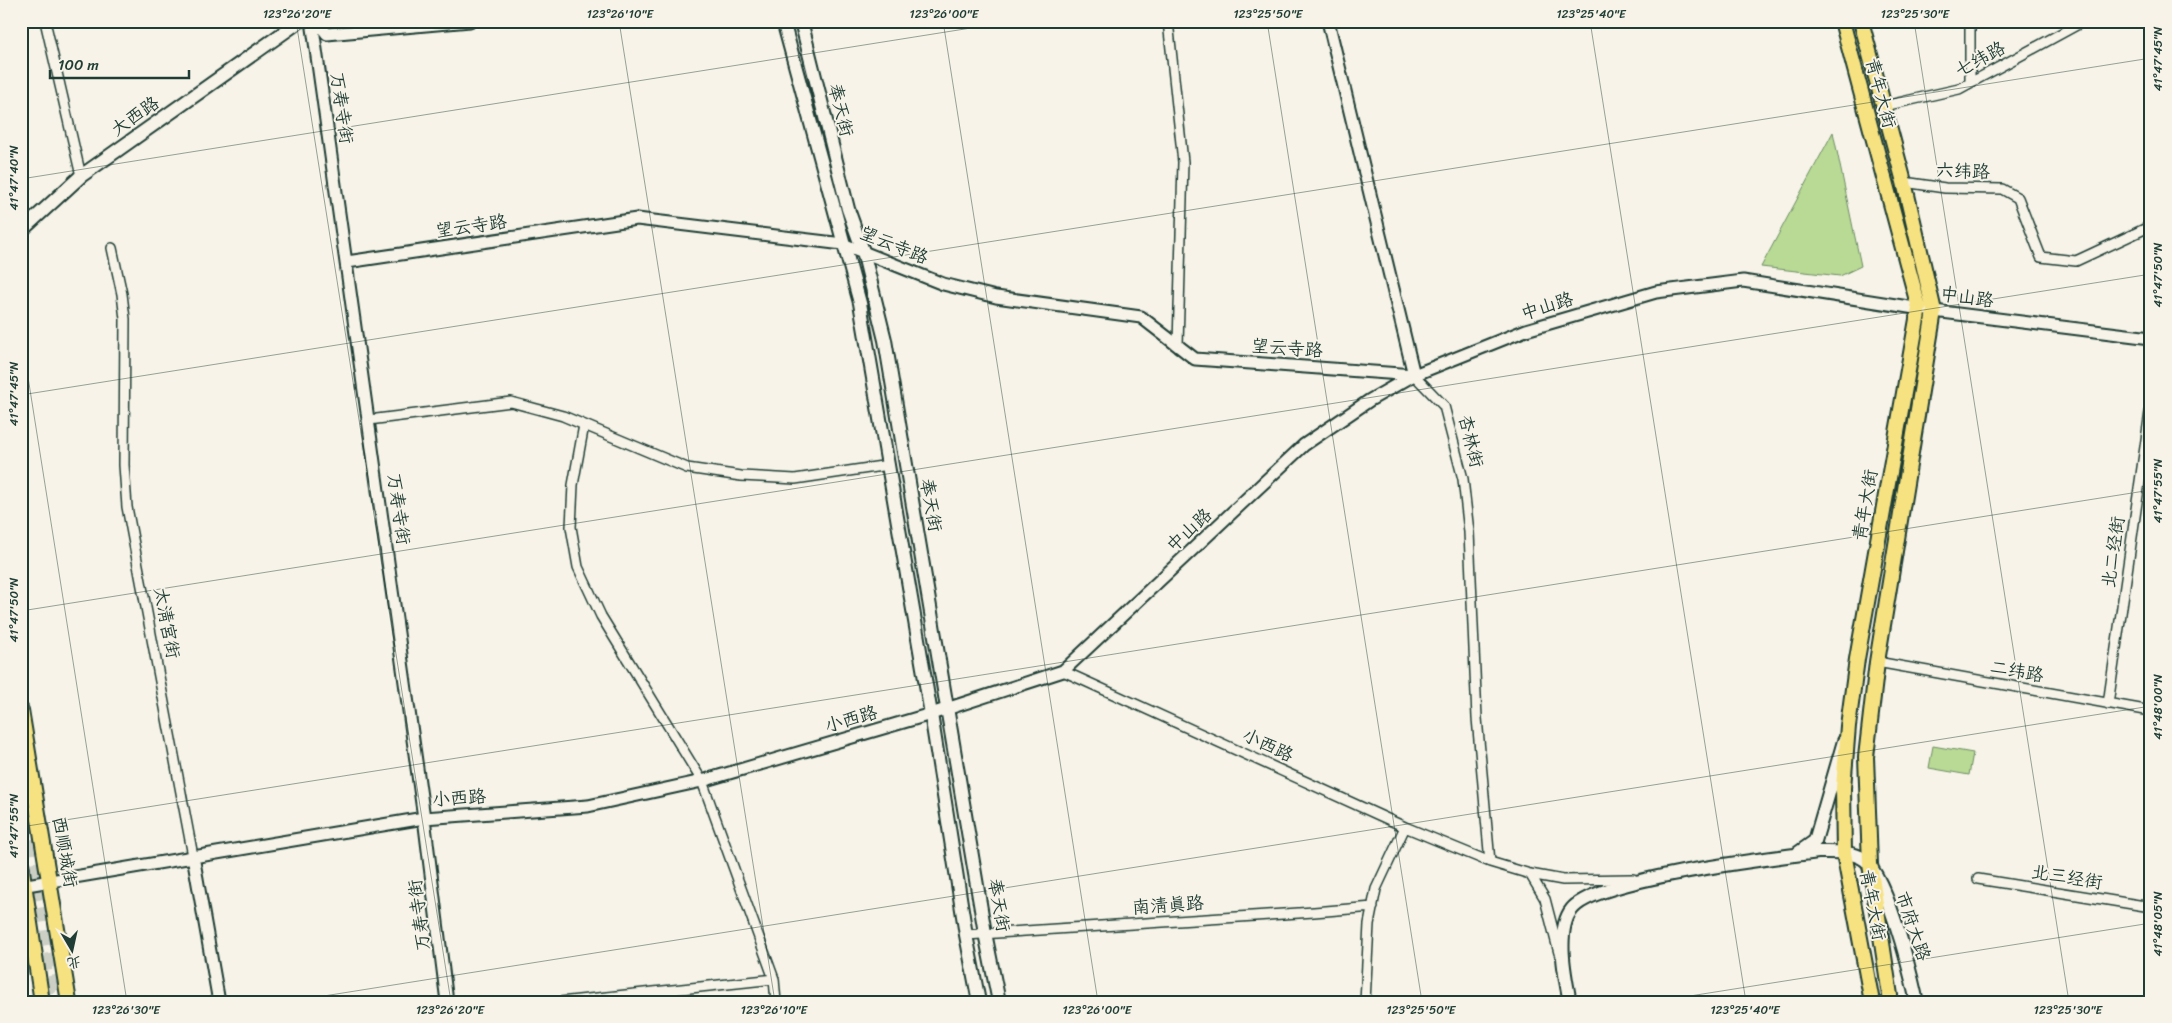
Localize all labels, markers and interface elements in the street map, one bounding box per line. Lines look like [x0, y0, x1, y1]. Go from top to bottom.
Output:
text: 123°26'20"E [263, 3, 332, 25]
text: 123°26'10"E [587, 3, 655, 25]
text: 123°26'00"E [910, 3, 980, 25]
text: 123°25'50"E [1233, 3, 1304, 25]
text: 123°25'40"E [1556, 3, 1627, 25]
text: 123°25'30"E [1881, 3, 1950, 25]
text: 41°47'45"N [2147, 26, 2169, 91]
street label: 七纬路 [1949, 32, 2011, 86]
scale bar [50, 48, 189, 80]
text: 100 m [58, 52, 99, 78]
street label: 青年大街 [1856, 54, 1906, 132]
street label: 万寿寺街 [321, 70, 363, 146]
street label: 奉天街 [819, 80, 863, 140]
street label: 大西路 [104, 87, 166, 145]
text: 41°47'40"N [3, 145, 25, 210]
street label: 六纬路 [1935, 154, 1991, 188]
street label: 望云寺路 [433, 205, 509, 247]
street label: 望云寺路 [855, 217, 933, 273]
text: 41°47'50"N [2147, 242, 2169, 307]
street label: 中山路 [1938, 277, 1996, 317]
street label: 中山路 [1517, 283, 1577, 329]
street label: 望云寺路 [1250, 330, 1324, 366]
text: 41°47'45"N [3, 361, 25, 426]
street label: 杏林街 [1449, 411, 1493, 471]
text: 41°47'55"N [2147, 458, 2169, 523]
street label: 青年大街 [1843, 467, 1887, 543]
street label: 万寿寺街 [378, 471, 420, 547]
street label: 奉天街 [911, 476, 951, 534]
street label: 中山路 [1158, 500, 1220, 560]
street label: 北二经街 [2092, 514, 2134, 590]
text: 41°47'50"N [3, 577, 25, 642]
street label: 太清宫街 [144, 585, 190, 661]
street label: 二纬路 [1988, 651, 2046, 691]
text: 41°48'00"N [2147, 674, 2169, 740]
street label: 小西路 [821, 696, 881, 742]
street label: 小西路 [1237, 719, 1299, 771]
street label: 小西路 [431, 780, 487, 816]
text: 41°47'55"N [3, 793, 25, 858]
street label: 西顺城街 [43, 814, 87, 890]
street label: 北三经街 [2029, 856, 2105, 898]
street label: 青年大街 [1850, 867, 1896, 943]
street label: 奉天街 [979, 876, 1019, 934]
street label: 万寿寺街 [399, 877, 439, 953]
street label: 南清真路 [1131, 887, 1205, 923]
street label: 市府大路 [1886, 887, 1940, 965]
text: 41°48'05"N [2147, 891, 2169, 957]
north arrow [48, 926, 98, 976]
text: 北 [65, 949, 83, 976]
text: 123°26'30"E [92, 999, 161, 1021]
text: 123°26'20"E [416, 999, 485, 1021]
text: 123°26'10"E [741, 999, 809, 1021]
text: 123°26'00"E [1063, 999, 1133, 1021]
text: 123°25'50"E [1386, 999, 1457, 1021]
text: 123°25'40"E [1710, 999, 1781, 1021]
text: 123°25'30"E [2034, 999, 2103, 1021]

